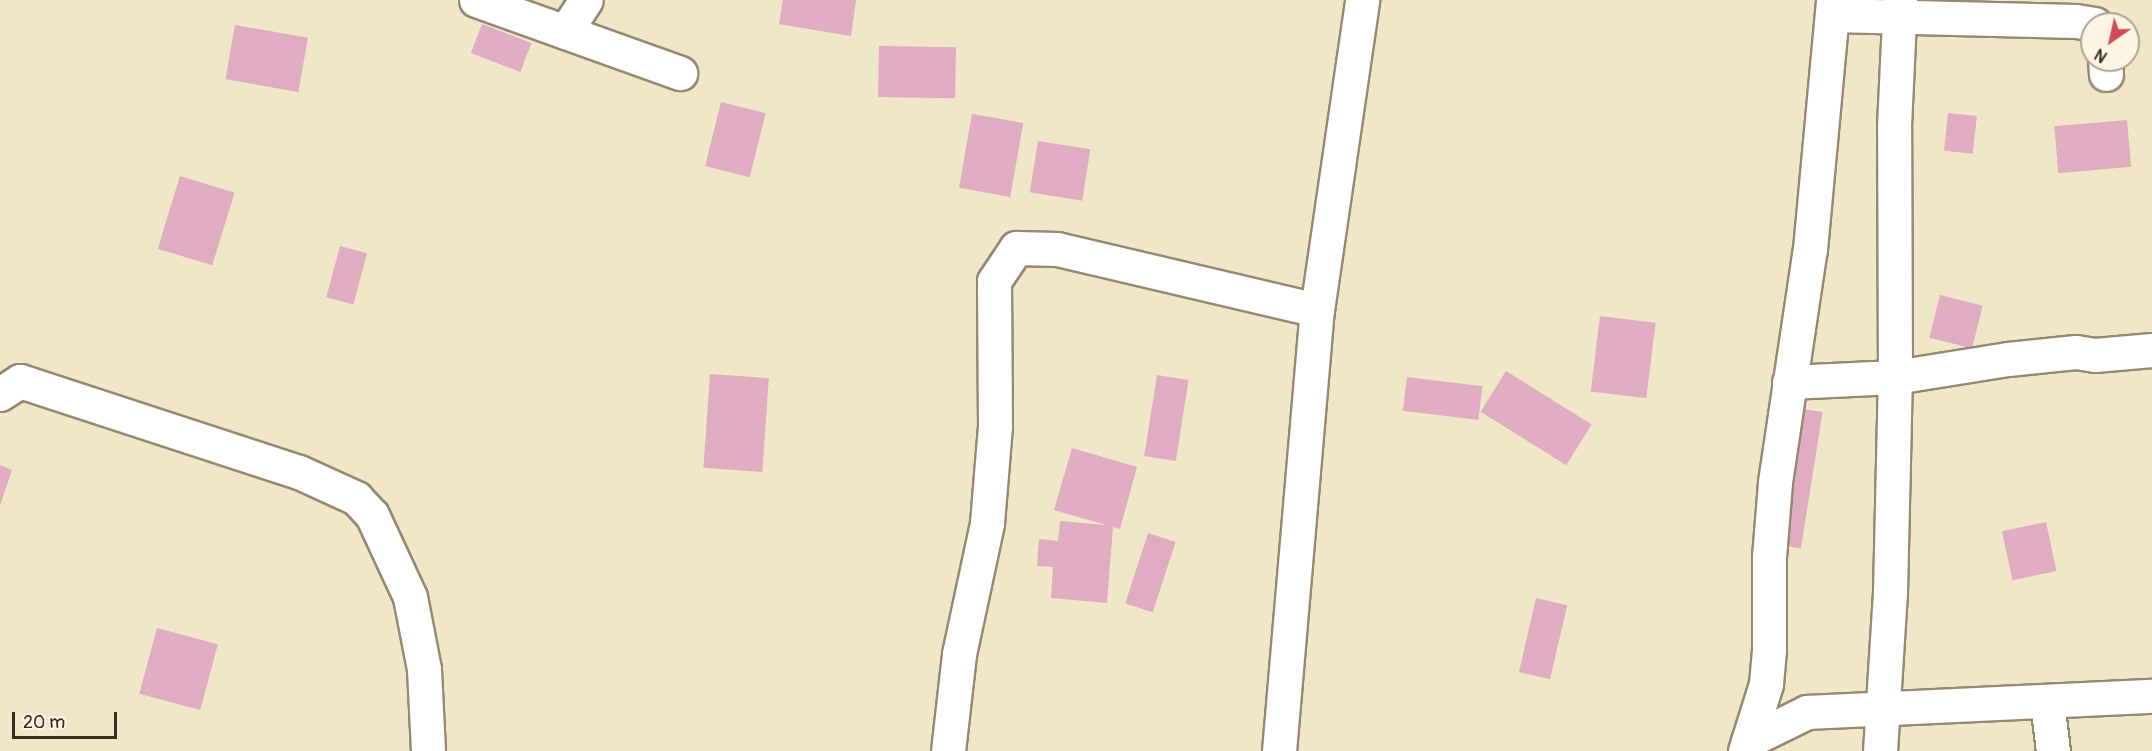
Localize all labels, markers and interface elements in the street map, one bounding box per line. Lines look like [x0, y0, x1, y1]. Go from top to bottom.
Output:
north arrow [2080, 12, 2140, 72]
text: N [2091, 44, 2111, 67]
scale bar [15, 700, 120, 738]
text: 20 m [23, 711, 65, 734]

